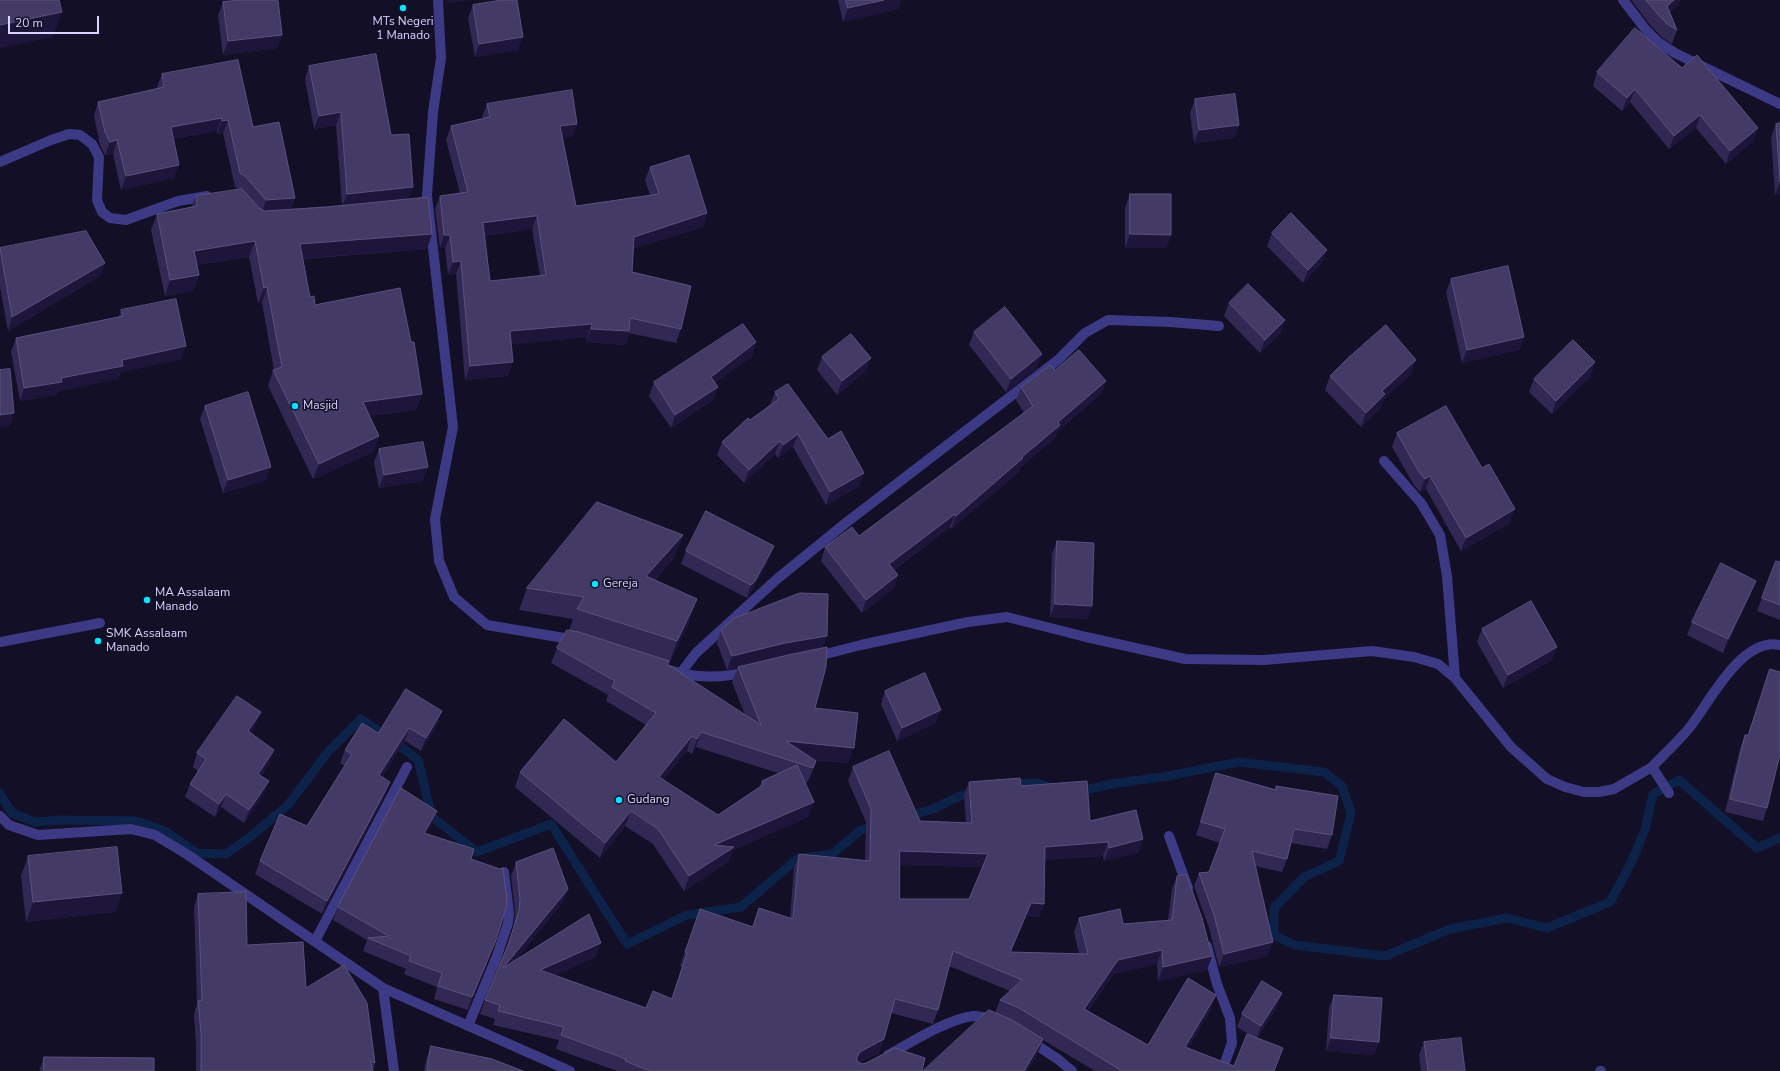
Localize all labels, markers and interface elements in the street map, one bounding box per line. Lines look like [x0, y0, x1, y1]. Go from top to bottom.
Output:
marker: MTs Negeri 1 Manado [398, 3, 408, 13]
scale bar [10, 8, 101, 34]
text: 20 m [15, 15, 43, 31]
place label: MTs Negeri 1 Manado [372, 15, 434, 43]
place label: Masjid [303, 399, 338, 413]
marker: Masjid [290, 401, 300, 411]
place label: Gereja [603, 577, 638, 591]
marker: Gereja [590, 579, 600, 589]
place label: MA Assalaam Manado [155, 586, 230, 614]
marker: MA Assalaam Manado [142, 595, 152, 605]
place label: SMK Assalaam Manado [106, 627, 187, 655]
marker: SMK Assalaam Manado [93, 636, 103, 646]
place label: Gudang [627, 793, 670, 807]
marker: Gudang [614, 795, 624, 805]

